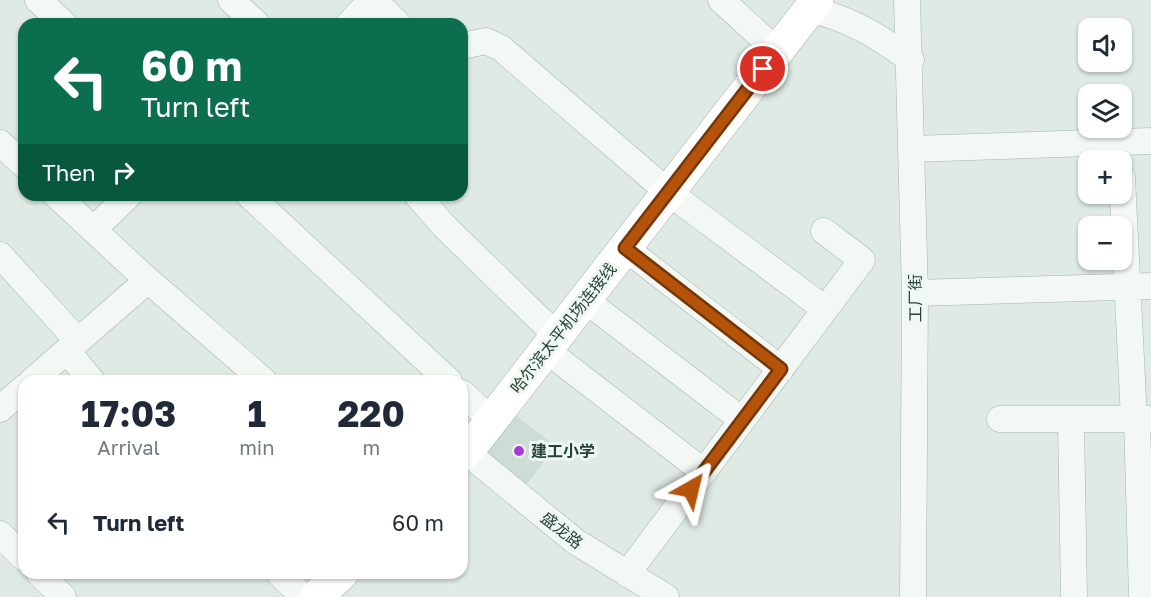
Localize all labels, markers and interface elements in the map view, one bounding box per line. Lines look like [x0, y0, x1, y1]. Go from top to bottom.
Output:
map controls [1078, 18, 1132, 270]
button: sound [1078, 18, 1132, 72]
text: 60 m [141, 40, 242, 90]
icon: left [42, 42, 120, 120]
pin [737, 43, 788, 94]
icon: arrive [746, 52, 779, 85]
button: layers [1078, 84, 1132, 138]
text: Turn left [141, 91, 250, 123]
button: + [1078, 150, 1132, 204]
icon: right [107, 156, 140, 189]
text: Then [42, 159, 95, 186]
button: − [1078, 216, 1132, 270]
street label: 哈尔滨太平机场连接线 [506, 259, 620, 397]
street label: 工厂街 [905, 274, 925, 322]
text: 17:03 [81, 392, 176, 435]
text: 1 [248, 392, 266, 435]
text: 220 [338, 392, 405, 435]
text: Arrival [97, 435, 160, 459]
text: min [239, 435, 275, 459]
text: m [362, 435, 380, 459]
place label: 建工小学 [531, 441, 595, 461]
marker: 建工小学 [512, 444, 526, 458]
position arrow [659, 457, 723, 521]
icon: left [42, 506, 75, 539]
street label: 盛龙路 [537, 507, 587, 553]
text: Turn left [93, 509, 184, 536]
text: 60 m [392, 509, 444, 536]

